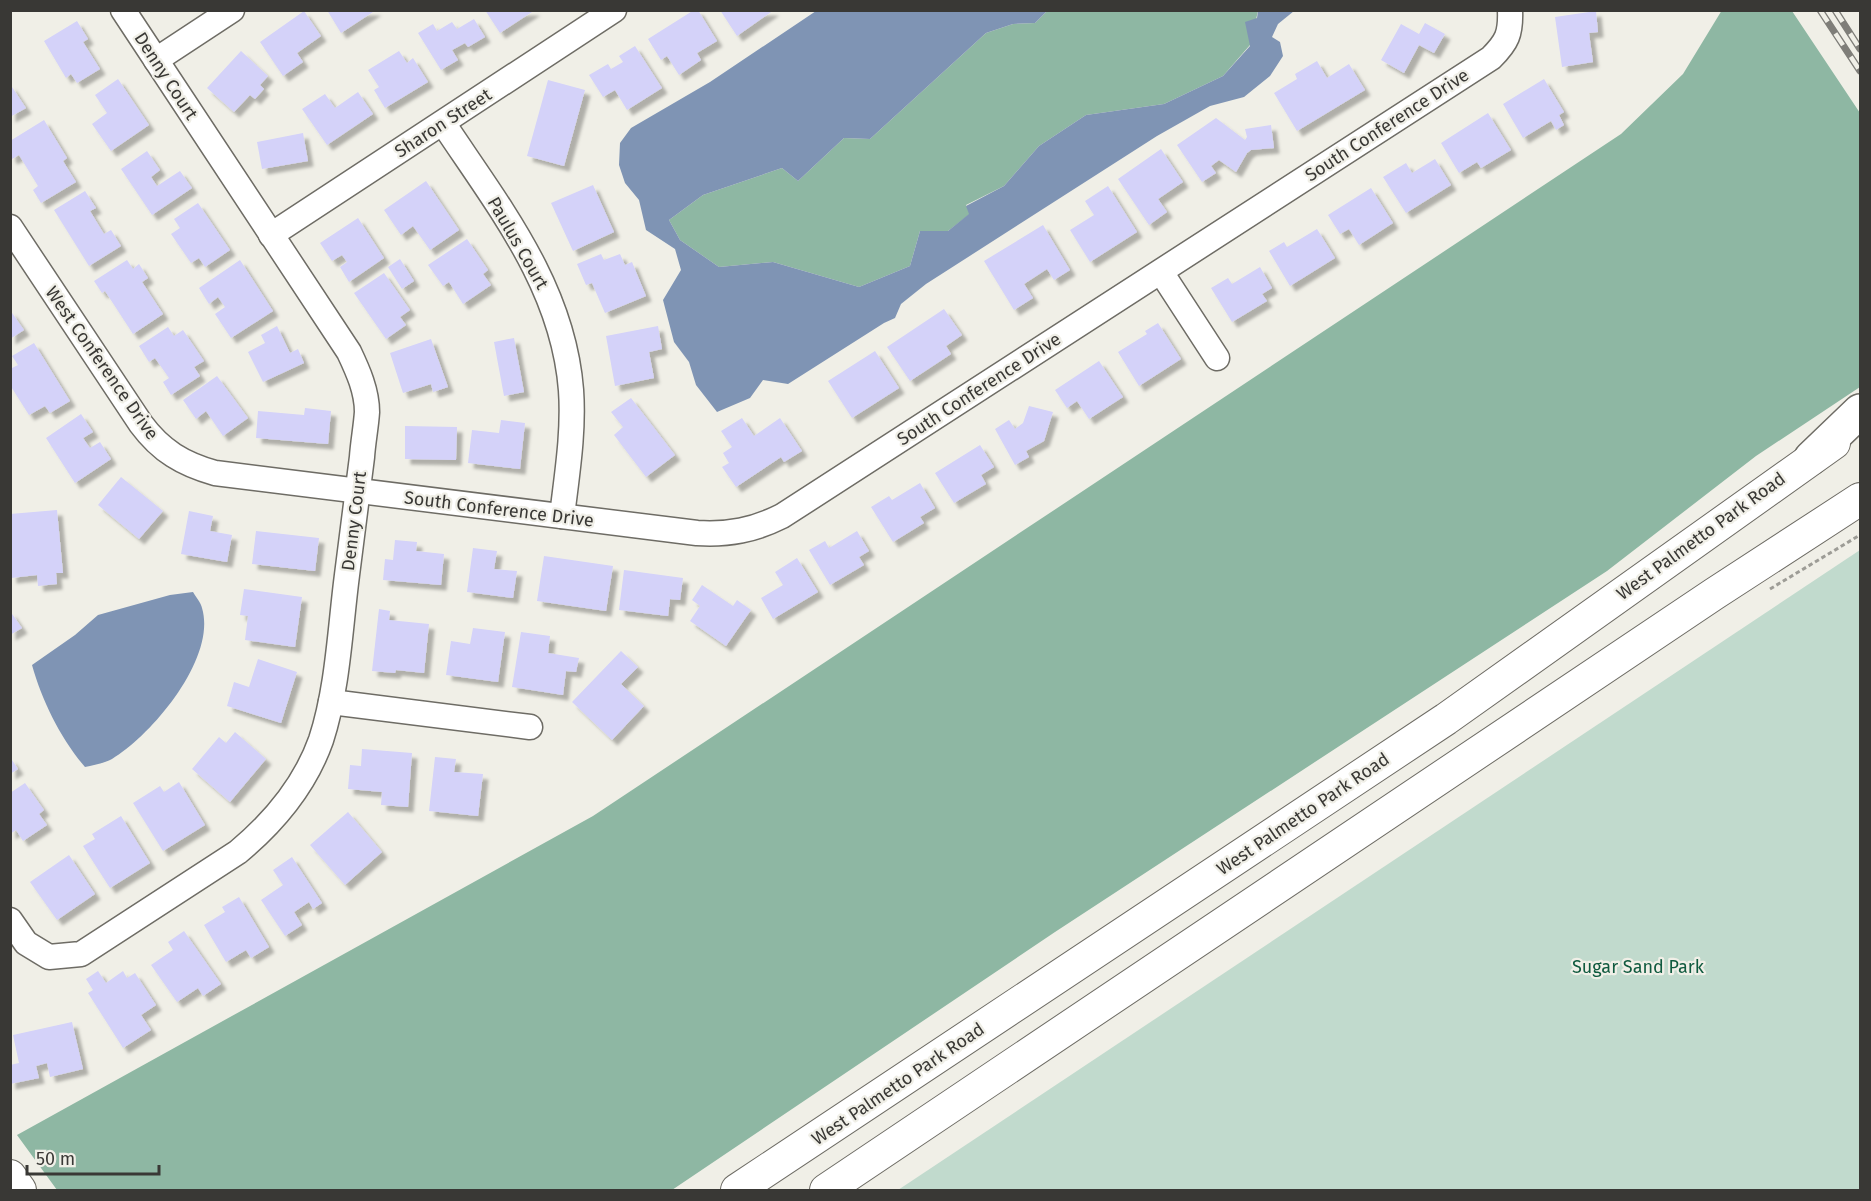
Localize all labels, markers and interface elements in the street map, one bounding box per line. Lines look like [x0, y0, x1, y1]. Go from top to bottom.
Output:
street label: Denny Court [130, 28, 203, 124]
street label: South Conference Drive [1301, 64, 1473, 186]
street label: Sharon Street [390, 83, 496, 163]
street label: Paulus Court [483, 193, 553, 293]
street label: West Conference Drive [41, 282, 163, 444]
street label: South Conference Drive [893, 328, 1065, 450]
street label: West Palmetto Park Road [1612, 467, 1790, 605]
street label: Denny Court [337, 469, 371, 572]
street label: South Conference Drive [403, 486, 595, 532]
street label: West Palmetto Park Road [1213, 748, 1393, 880]
park label: Sugar Sand Park [1572, 956, 1705, 978]
street label: West Palmetto Park Road [808, 1018, 988, 1150]
scale bar [27, 1138, 159, 1176]
text: 50 m [36, 1148, 75, 1170]

